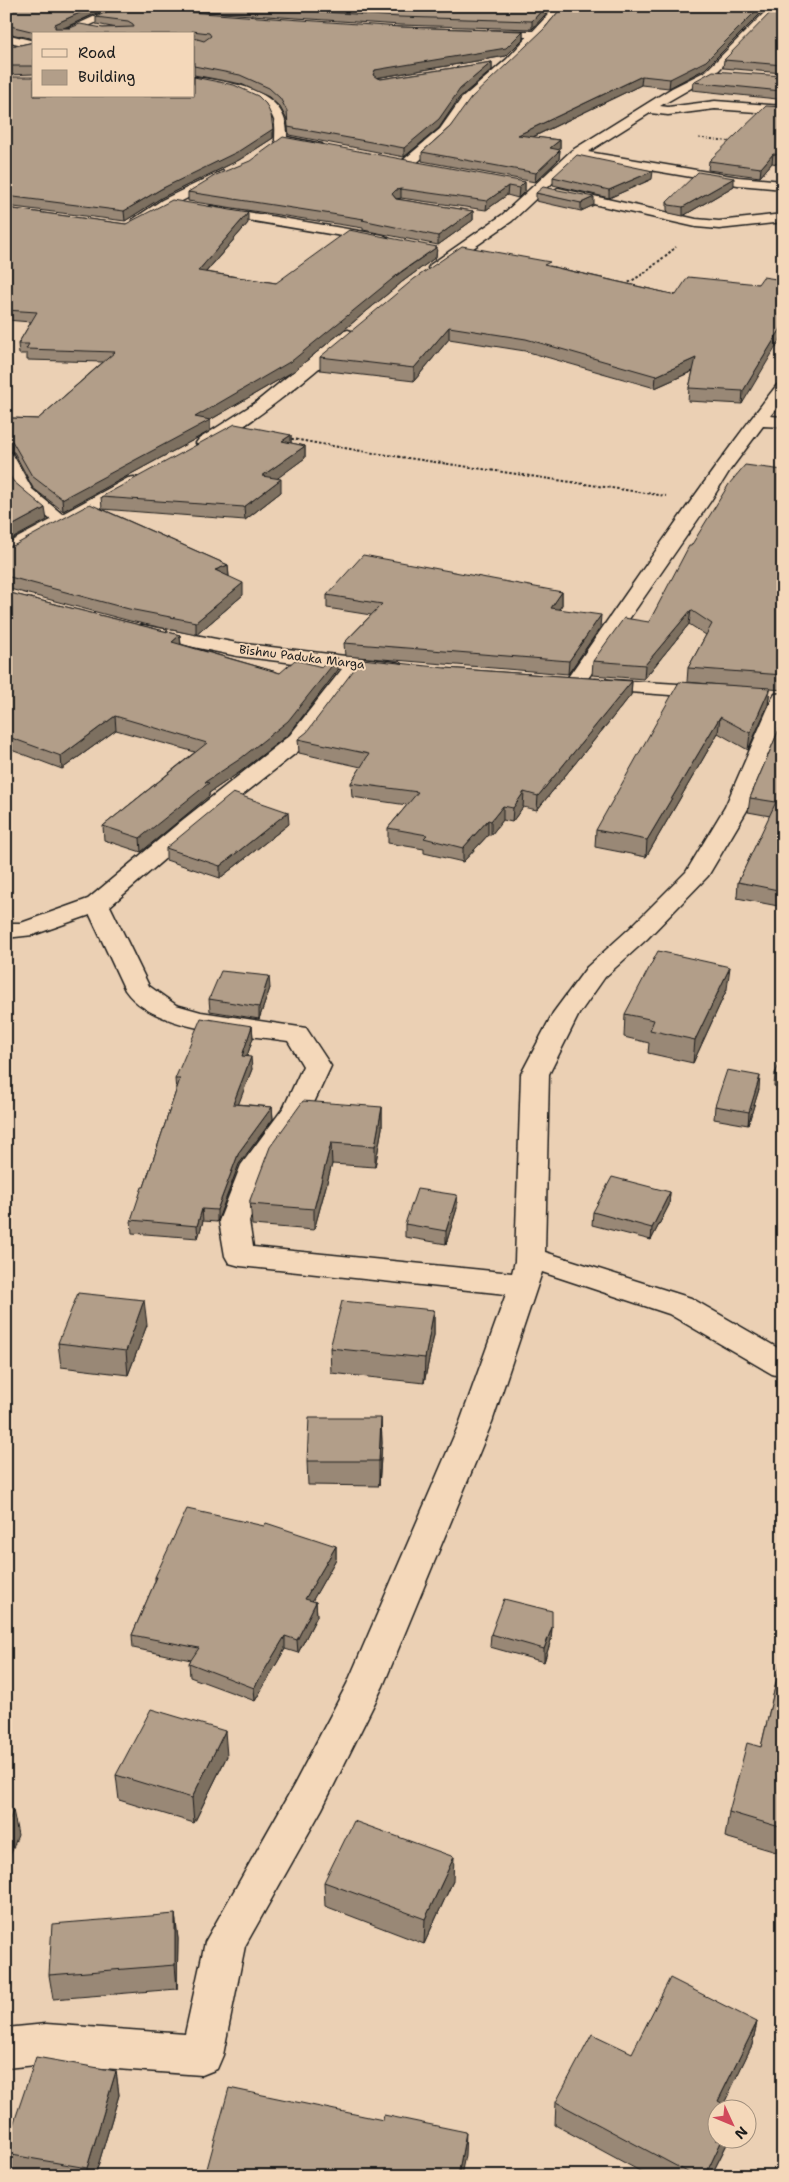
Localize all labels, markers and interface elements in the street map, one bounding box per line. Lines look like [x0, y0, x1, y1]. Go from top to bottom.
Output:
legend [32, 32, 195, 98]
text: Road [78, 43, 116, 63]
text: Building [78, 67, 135, 87]
street label: Bishnu Paduka Marga [238, 641, 366, 673]
north arrow [706, 2100, 756, 2150]
text: N [731, 2123, 752, 2143]

